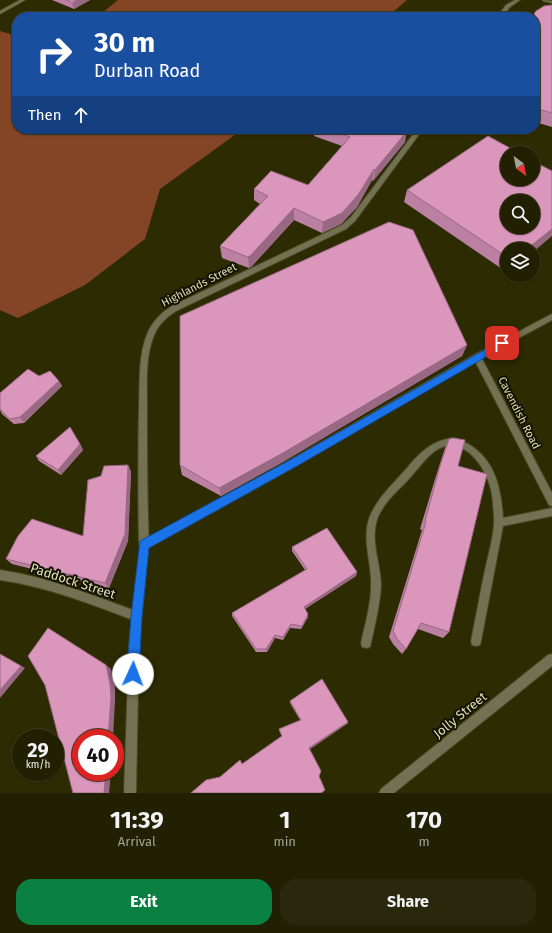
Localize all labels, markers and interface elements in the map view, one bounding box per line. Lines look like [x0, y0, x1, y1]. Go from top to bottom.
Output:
text: 30 m [94, 26, 155, 59]
icon: right [28, 28, 80, 80]
text: Durban Road [94, 60, 200, 82]
icon: ahead [70, 104, 92, 126]
text: Then [28, 106, 62, 124]
north arrow [500, 146, 540, 186]
map controls [500, 146, 540, 282]
button: search [500, 194, 540, 234]
button: layers [500, 242, 540, 282]
street label: Highlands Street [159, 260, 239, 310]
pin [485, 326, 519, 360]
icon: arrive [491, 332, 513, 354]
street label: Cavendish Road [495, 375, 543, 451]
street label: Paddock Street [29, 560, 118, 602]
position arrow [112, 653, 154, 695]
street label: Jolly Street [430, 689, 490, 741]
speed limit sign: 40 [72, 729, 124, 781]
text: 29 [27, 738, 49, 762]
text: km/h [26, 759, 50, 771]
text: 11:39 [110, 806, 164, 834]
text: 1 [279, 806, 290, 834]
text: 170 [406, 806, 442, 834]
text: Arrival [118, 834, 156, 849]
text: min [274, 834, 296, 849]
text: m [418, 834, 430, 849]
button: Exit [16, 879, 272, 925]
button: Share [280, 879, 536, 925]

